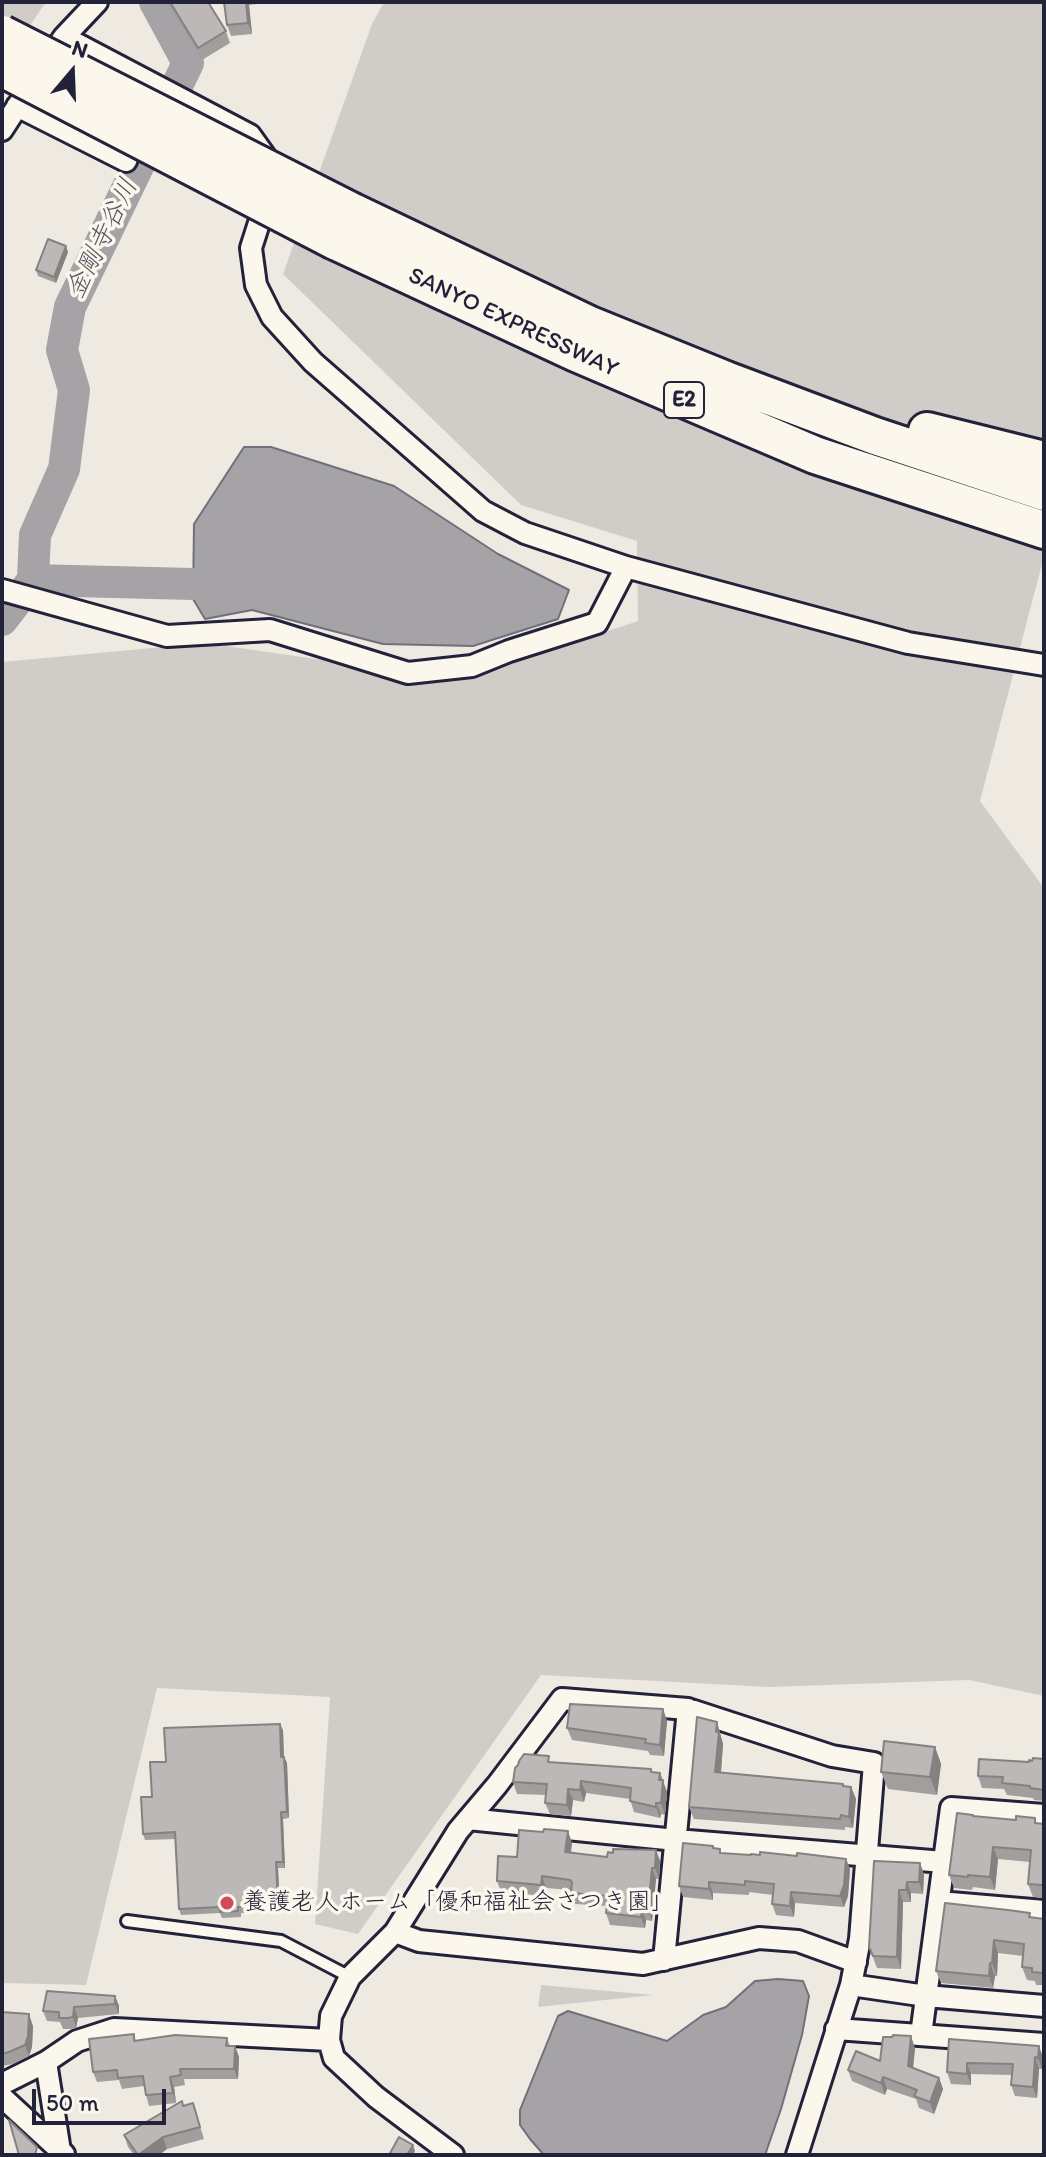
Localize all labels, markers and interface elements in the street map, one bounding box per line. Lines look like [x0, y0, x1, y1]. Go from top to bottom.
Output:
north arrow [32, 32, 112, 112]
text: N [69, 34, 91, 64]
water label: 金剛寺谷川 [60, 174, 146, 304]
street label: SANYO EXPRESSWAY [403, 262, 623, 384]
road number: E2 [664, 382, 704, 418]
place label: 養護老人ホーム「優和福祉会さつき園」 [243, 1889, 675, 1917]
marker: 養護老人ホーム「優和福祉会さつき園」 [218, 1894, 236, 1912]
scale bar [36, 2073, 170, 2123]
text: 50 m [46, 2088, 99, 2117]

